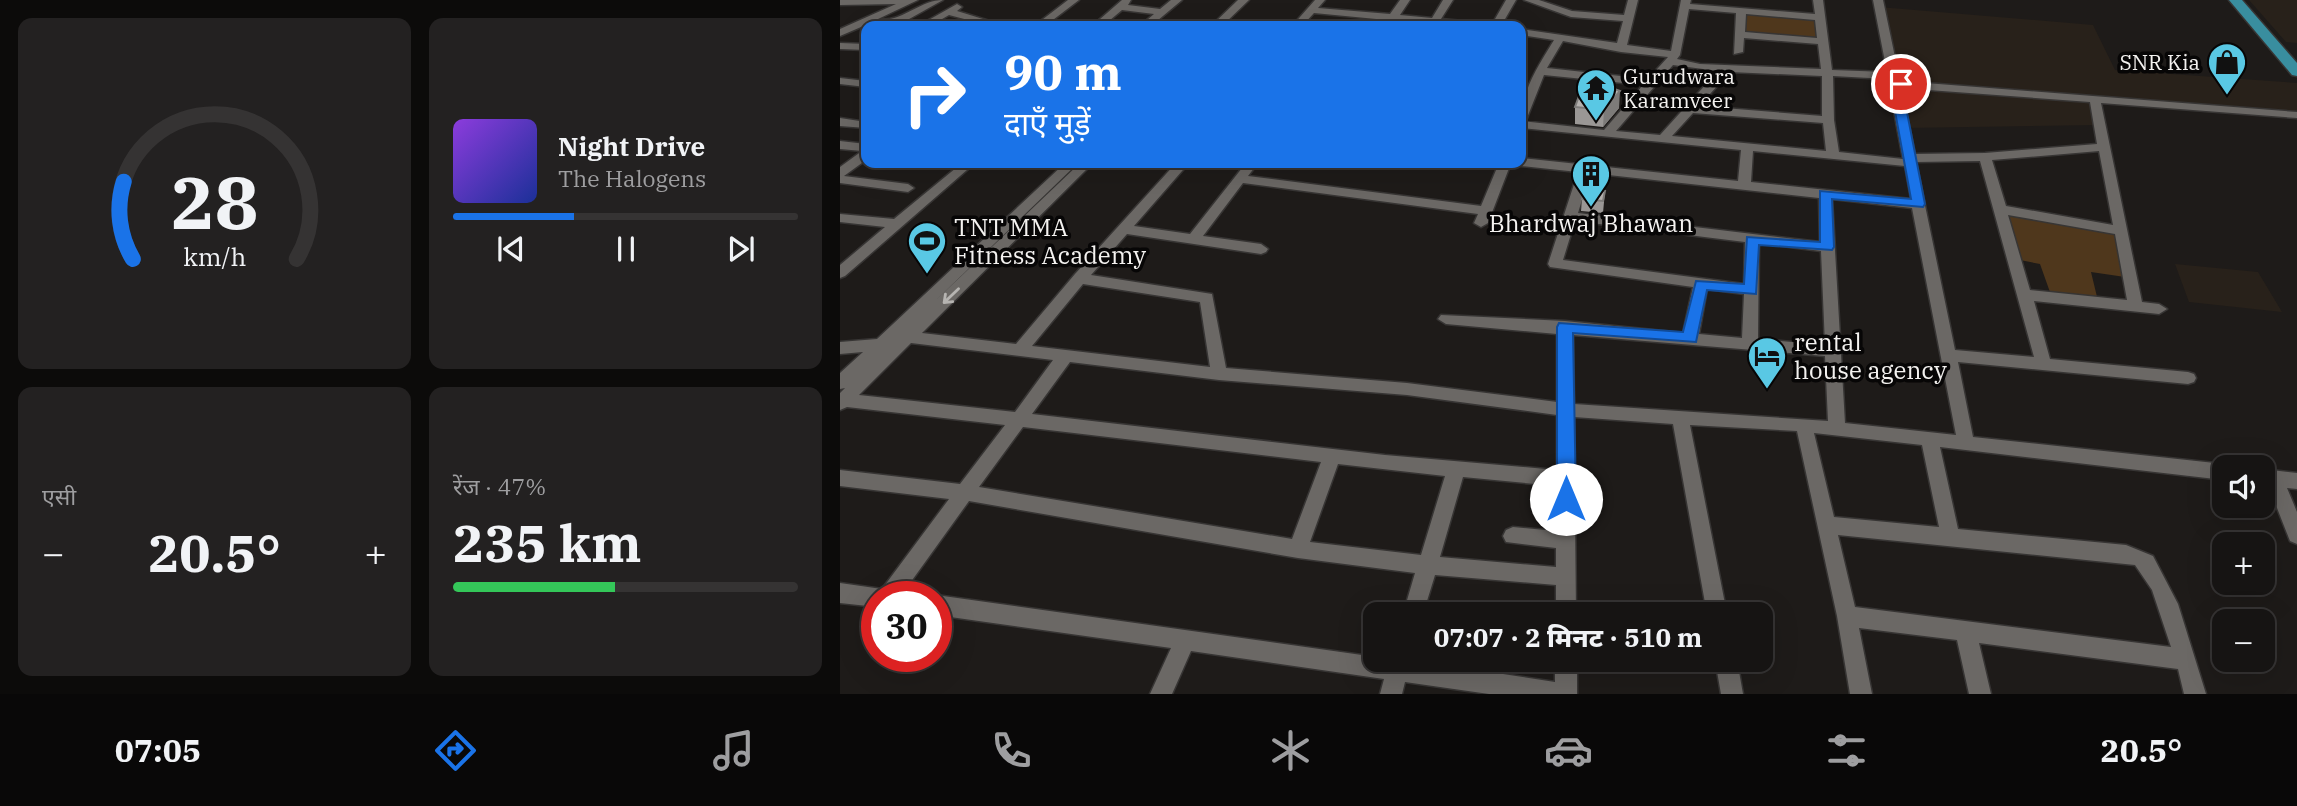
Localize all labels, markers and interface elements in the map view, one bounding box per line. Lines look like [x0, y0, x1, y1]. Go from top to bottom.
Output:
text: 90 m [1004, 40, 1122, 103]
shop icon: SNR Kia [2206, 41, 2248, 96]
place label: SNR Kia [2119, 48, 2200, 76]
icon: right [889, 49, 980, 140]
pin [1871, 54, 1931, 114]
place label: Gurudwara Karamveer [1623, 62, 1735, 114]
icon: arrive [1882, 65, 1920, 103]
temple icon: Gurudwara Karamveer [1575, 67, 1617, 122]
text: दाएँ मुड़ें [1004, 102, 1091, 144]
text: Night Drive [558, 129, 705, 163]
building icon: Bhardwaj Bhawan [1570, 153, 1612, 208]
text: 28 [171, 155, 258, 250]
text: The Halogens [558, 163, 706, 193]
place label: Bhardwaj Bhawan [1489, 207, 1693, 239]
place label: TNT MMA Fitness Academy [954, 211, 1146, 271]
sports icon: TNT MMA Fitness Academy [906, 220, 948, 275]
icon: previous [492, 230, 530, 268]
icon: pause [607, 230, 645, 268]
icon: next [722, 230, 760, 268]
text: km/h [183, 240, 246, 273]
one-way arrow [942, 287, 959, 304]
place label: rental house agency [1794, 326, 1947, 386]
hotel icon: rental house agency [1746, 335, 1788, 390]
map controls [2212, 455, 2275, 672]
button: sound [2212, 455, 2275, 518]
position arrow [1529, 462, 1603, 536]
text: रेंज · 47% [453, 471, 546, 501]
text: एसी [42, 481, 76, 511]
text: 235 km [453, 509, 642, 576]
text: 20.5° [148, 519, 281, 586]
text: − [42, 528, 65, 577]
text: + [364, 528, 387, 577]
button: + [2212, 532, 2275, 595]
speed limit sign: 30 [861, 581, 952, 672]
button: − [2212, 609, 2275, 672]
text: 07:07 · 2 मिनट · 510 m [1434, 620, 1702, 654]
icon: directions [431, 726, 480, 775]
icon: music [709, 726, 758, 775]
icon: phone [987, 726, 1036, 775]
icon: climate [1266, 726, 1315, 775]
icon: car [1544, 726, 1593, 775]
icon: filters [1822, 726, 1871, 775]
text: 07:05 [115, 729, 201, 771]
text: 20.5° [2101, 729, 2182, 771]

